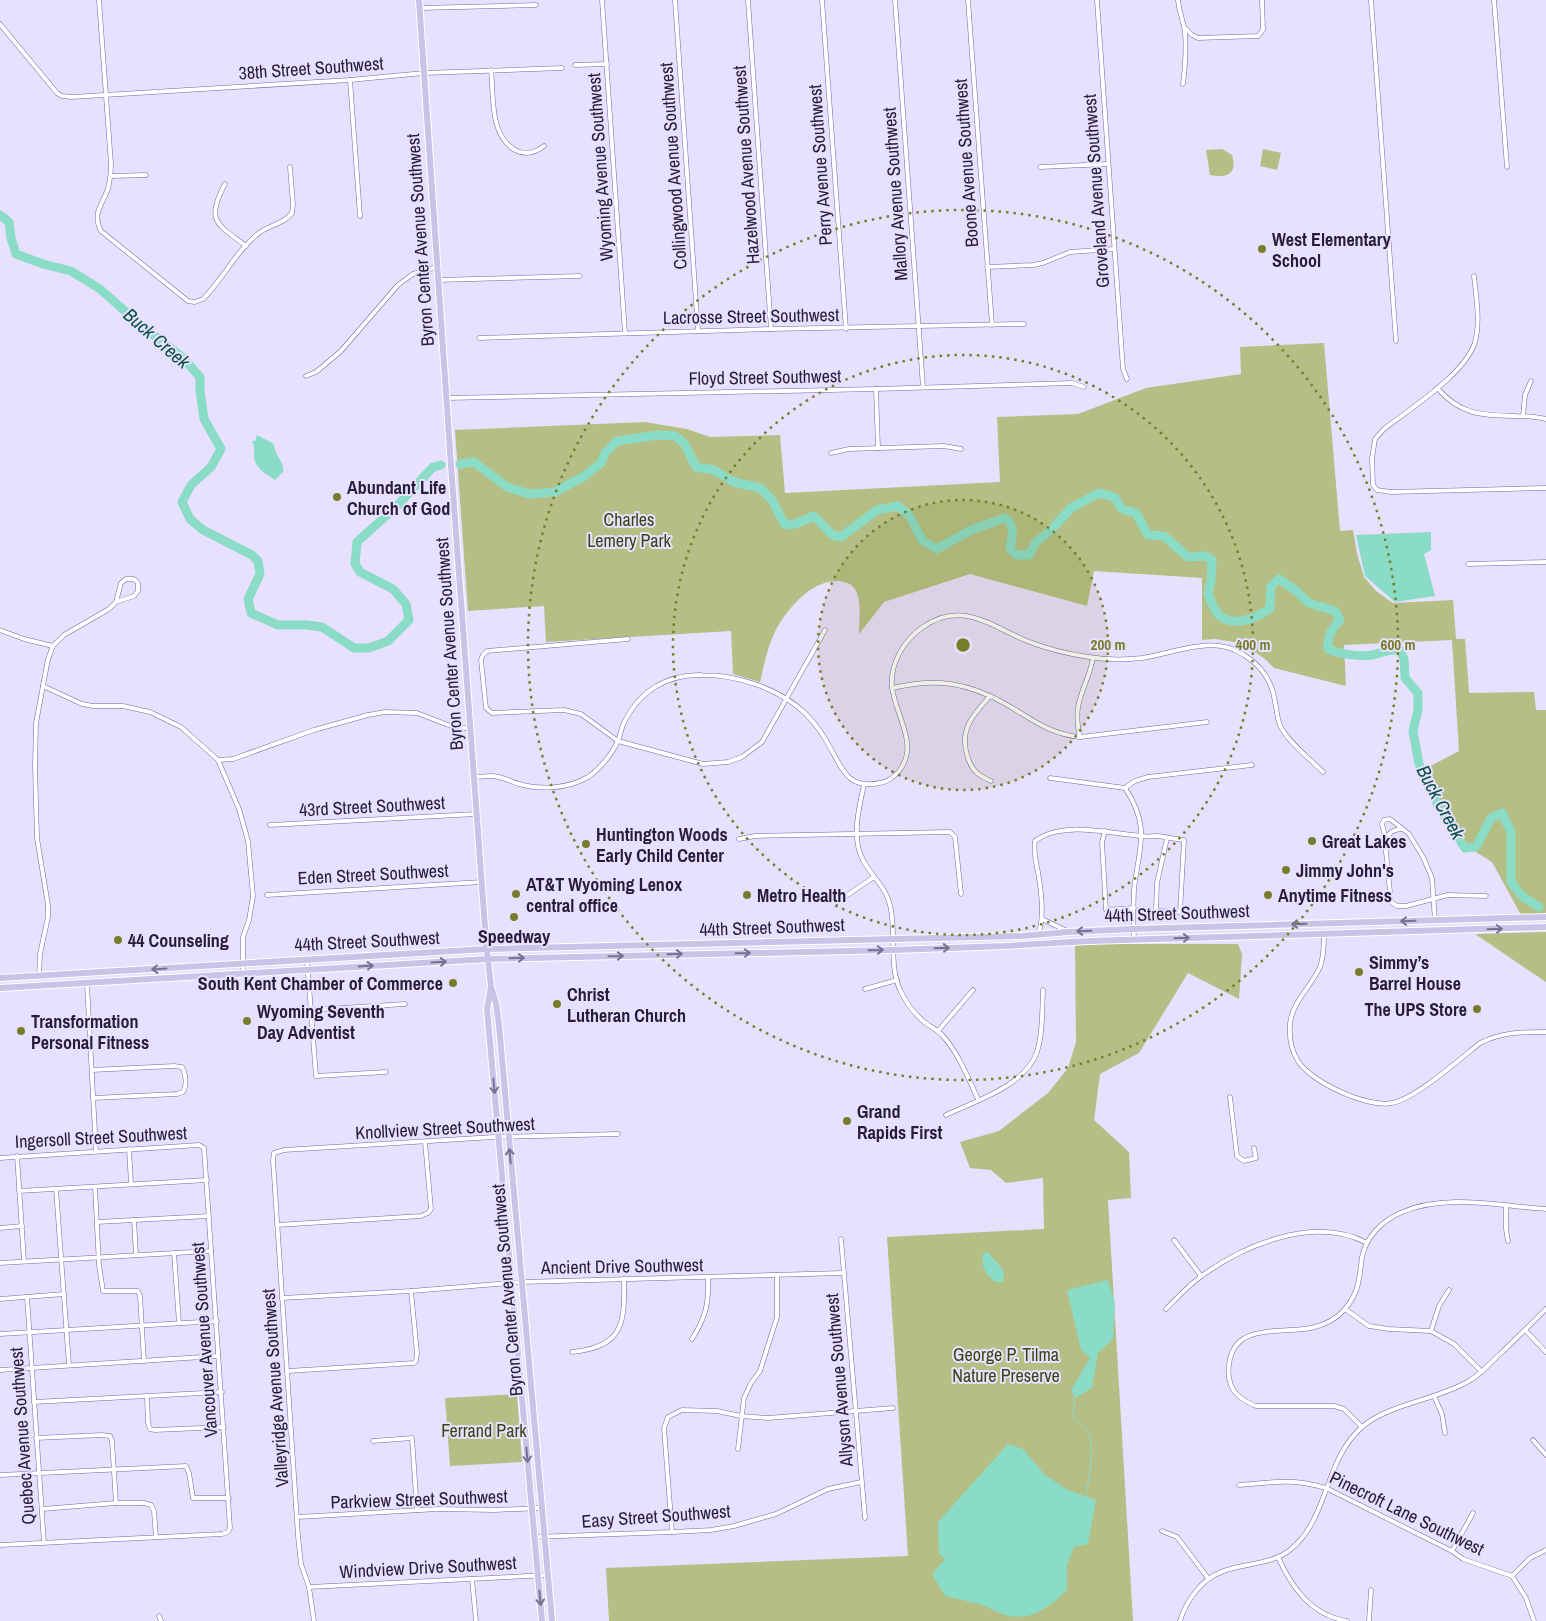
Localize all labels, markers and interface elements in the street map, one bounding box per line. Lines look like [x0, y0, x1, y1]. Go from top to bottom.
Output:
street label: 38th Street Southwest [238, 50, 384, 86]
street label: Collingwood Avenue Southwest [653, 62, 693, 270]
street label: Hazelwood Avenue Southwest [727, 65, 765, 265]
street label: Wyoming Avenue Southwest [581, 72, 619, 262]
street label: Boone Avenue Southwest [948, 78, 984, 248]
street label: Perry Avenue Southwest [802, 84, 838, 246]
street label: Groveland Avenue Southwest [1077, 93, 1115, 289]
street label: Mallory Avenue Southwest [876, 106, 914, 282]
street label: Byron Center Avenue Southwest [400, 133, 440, 347]
place label: West Elementary School [1272, 227, 1391, 273]
marker: West Elementary School [1256, 243, 1268, 255]
water label: Buck Creek [118, 302, 197, 375]
street label: Lacrosse Street Southwest [663, 302, 839, 330]
street label: Floyd Street Southwest [688, 363, 842, 391]
place label: Abundant Life Church of God [347, 475, 450, 521]
marker: Abundant Life Church of God [331, 491, 343, 503]
park label: Charles Lemery Park [587, 507, 671, 553]
street label: Byron Center Avenue Southwest [429, 537, 469, 751]
text: 200 m [1091, 634, 1125, 655]
text: 400 m [1236, 634, 1270, 655]
text: 600 m [1381, 634, 1415, 655]
centre of rings [954, 636, 972, 654]
water label: Buck Creek [1411, 760, 1472, 845]
street label: 43rd Street Southwest [298, 790, 446, 822]
place label: Huntington Woods Early Child Center [596, 822, 728, 868]
place label: Great Lakes [1322, 829, 1407, 854]
marker: Great Lakes [1306, 835, 1318, 847]
marker: Huntington Woods Early Child Center [580, 838, 592, 850]
street label: Eden Street Southwest [297, 858, 449, 890]
place label: Jimmy John's [1296, 858, 1394, 883]
marker: Jimmy John's [1280, 864, 1292, 876]
place label: AT&T Wyoming Lenox central office [526, 872, 683, 918]
place label: Metro Health [757, 883, 846, 908]
place label: Anytime Fitness [1278, 883, 1392, 908]
marker: AT&T Wyoming Lenox central office [510, 888, 522, 900]
marker: Metro Health [741, 889, 753, 901]
marker: Anytime Fitness [1262, 889, 1274, 901]
street label: 44th Street Southwest [1104, 898, 1250, 928]
marker: Speedway [508, 911, 520, 923]
street label: 44th Street Southwest [699, 912, 845, 942]
one-way arrow [1400, 917, 1416, 926]
one-way arrow [1292, 920, 1308, 929]
place label: Speedway [478, 924, 551, 949]
one-way arrow [1487, 924, 1503, 933]
street label: 44th Street Southwest [294, 925, 440, 957]
one-way arrow [1077, 926, 1093, 936]
place label: 44 Counseling [128, 928, 229, 953]
one-way arrow [1174, 933, 1190, 942]
marker: 44 Counseling [112, 934, 124, 946]
one-way arrow [934, 943, 950, 953]
one-way arrow [868, 945, 884, 955]
one-way arrow [735, 948, 751, 957]
one-way arrow [666, 949, 683, 959]
place label: Simmy’s Barrel House [1369, 950, 1461, 996]
one-way arrow [608, 951, 624, 960]
one-way arrow [509, 954, 525, 963]
one-way arrow [430, 957, 446, 966]
one-way arrow [358, 962, 374, 971]
one-way arrow [152, 964, 168, 973]
marker: Simmy’s Barrel House [1353, 966, 1365, 978]
place label: South Kent Chamber of Commerce [198, 971, 443, 996]
marker: South Kent Chamber of Commerce [447, 977, 459, 989]
place label: Christ Lutheran Church [567, 982, 686, 1028]
place label: The UPS Store [1364, 997, 1467, 1022]
marker: Christ Lutheran Church [551, 998, 563, 1010]
place label: Wyoming Seventh Day Adventist [257, 999, 385, 1045]
marker: The UPS Store [1471, 1003, 1483, 1015]
place label: Transformation Personal Fitness [31, 1009, 149, 1055]
marker: Wyoming Seventh Day Adventist [241, 1015, 253, 1027]
marker: Transformation Personal Fitness [15, 1025, 27, 1037]
one-way arrow [490, 1078, 499, 1094]
place label: Grand Rapids First [857, 1099, 942, 1145]
street label: Knollview Street Southwest [355, 1111, 535, 1145]
marker: Grand Rapids First [841, 1115, 853, 1127]
street label: Ingersoll Street Southwest [14, 1120, 188, 1154]
one-way arrow [506, 1148, 515, 1164]
street label: Byron Center Avenue Southwest [485, 1183, 529, 1397]
street label: Vancouver Avenue Southwest [185, 1242, 223, 1438]
street label: Ancient Drive Southwest [540, 1252, 703, 1280]
street label: Valleyridge Avenue Southwest [256, 1288, 294, 1488]
street label: Allyson Avenue Southwest [819, 1292, 859, 1469]
park label: George P. Tilma Nature Preserve [952, 1342, 1060, 1388]
street label: Quebec Avenue Southwest [3, 1346, 41, 1526]
park label: Ferrand Park [441, 1418, 527, 1443]
one-way arrow [522, 1446, 532, 1462]
street label: Pinecroft Lane Southwest [1326, 1465, 1488, 1561]
street label: Parkview Street Southwest [330, 1483, 508, 1515]
street label: Easy Street Southwest [581, 1498, 731, 1534]
street label: Windview Drive Southwest [339, 1550, 517, 1584]
one-way arrow [535, 1590, 545, 1606]

